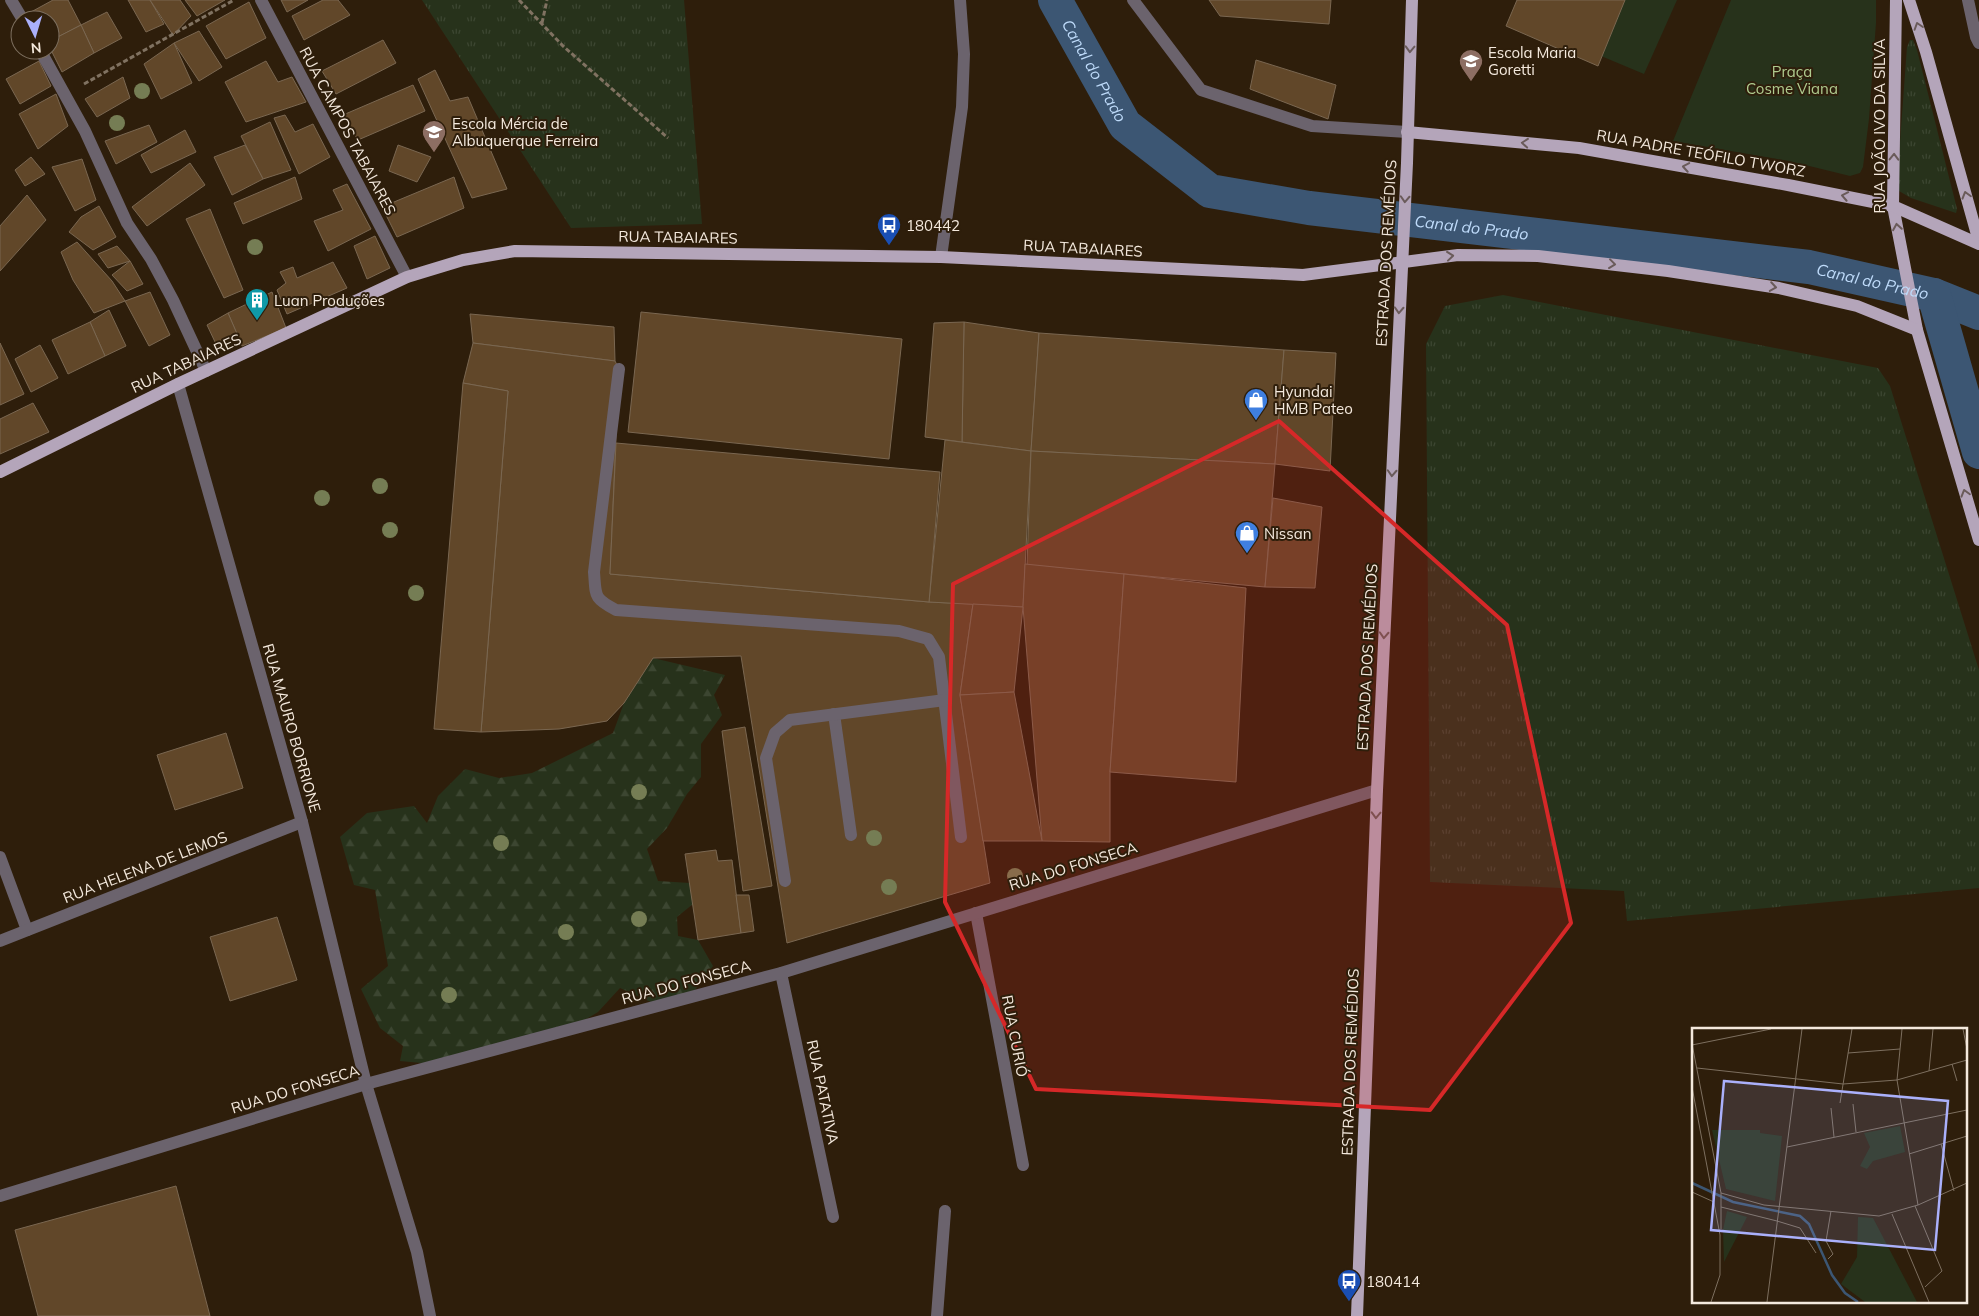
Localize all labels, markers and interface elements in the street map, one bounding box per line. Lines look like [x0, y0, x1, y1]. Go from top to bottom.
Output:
north arrow [10, 10, 60, 60]
water label: Canal do Prado [1058, 16, 1131, 126]
one-way arrow [1913, 22, 1923, 31]
street label: RUA JOÃO IVO DA SILVA [1870, 38, 1889, 214]
text: N [30, 39, 42, 57]
place label: Escola Maria Goretti [1488, 43, 1576, 79]
street label: RUA CAMPOS TABAIARES [295, 44, 401, 218]
one-way arrow [1405, 45, 1415, 53]
school or university icon: Escola Maria Goretti [1458, 48, 1484, 82]
park label: Praça Cosme Viana [1746, 62, 1838, 98]
place label: Escola Mércia de Albuquerque Ferreira [452, 114, 598, 150]
school or university icon: Escola Mércia de Albuquerque Ferreira [421, 119, 447, 153]
street label: RUA PADRE TEÓFILO TWORZ [1595, 125, 1807, 181]
one-way arrow [1521, 138, 1529, 149]
one-way arrow [1889, 153, 1899, 160]
street label: ESTRADA DOS REMÉDIOS [1372, 159, 1400, 347]
one-way arrow [1681, 162, 1690, 172]
one-way arrow [1841, 191, 1850, 202]
one-way arrow [1961, 191, 1971, 200]
one-way arrow [1400, 195, 1411, 203]
water label: Canal do Prado [1413, 211, 1530, 244]
bus stop icon: 180442 [876, 212, 902, 246]
place label: 180442 [906, 216, 960, 235]
one-way arrow [1892, 222, 1902, 231]
street label: RUA TABAIARES [618, 226, 738, 248]
street label: RUA TABAIARES [1023, 235, 1143, 261]
one-way arrow [1446, 251, 1454, 262]
one-way arrow [1608, 259, 1616, 269]
water label: Canal do Prado [1815, 259, 1931, 304]
one-way arrow [1769, 281, 1777, 291]
building icon: Luan Produções [244, 287, 270, 321]
place label: Luan Produções [274, 291, 385, 310]
one-way arrow [1394, 306, 1405, 314]
street label: RUA TABAIARES [128, 329, 244, 397]
place label: Hyundai HMB Pateo [1274, 382, 1353, 418]
shop icon: Hyundai HMB Pateo [1243, 387, 1269, 421]
one-way arrow [1386, 469, 1397, 477]
one-way arrow [1961, 490, 1971, 498]
shop icon: Nissan [1234, 520, 1260, 554]
place label: Nissan [1264, 524, 1311, 543]
street label: ESTRADA DOS REMÉDIOS [1353, 563, 1381, 751]
one-way arrow [1379, 631, 1390, 639]
street label: RUA MAURO BORRIONE [259, 641, 325, 815]
one-way arrow [1371, 811, 1381, 819]
street label: RUA HELENA DE LEMOS [60, 827, 230, 907]
street label: RUA DO FONSECA [1007, 837, 1139, 895]
street label: RUA DO FONSECA [619, 956, 753, 1008]
street label: ESTRADA DOS REMÉDIOS [1337, 968, 1363, 1156]
street label: RUA CURIÓ [998, 993, 1032, 1079]
inset map [1692, 1028, 1966, 1304]
street label: RUA PATATIVA [803, 1038, 843, 1146]
street label: RUA DO FONSECA [229, 1060, 361, 1118]
bus stop icon: 180414 [1336, 1268, 1362, 1302]
place label: 180414 [1366, 1272, 1420, 1291]

